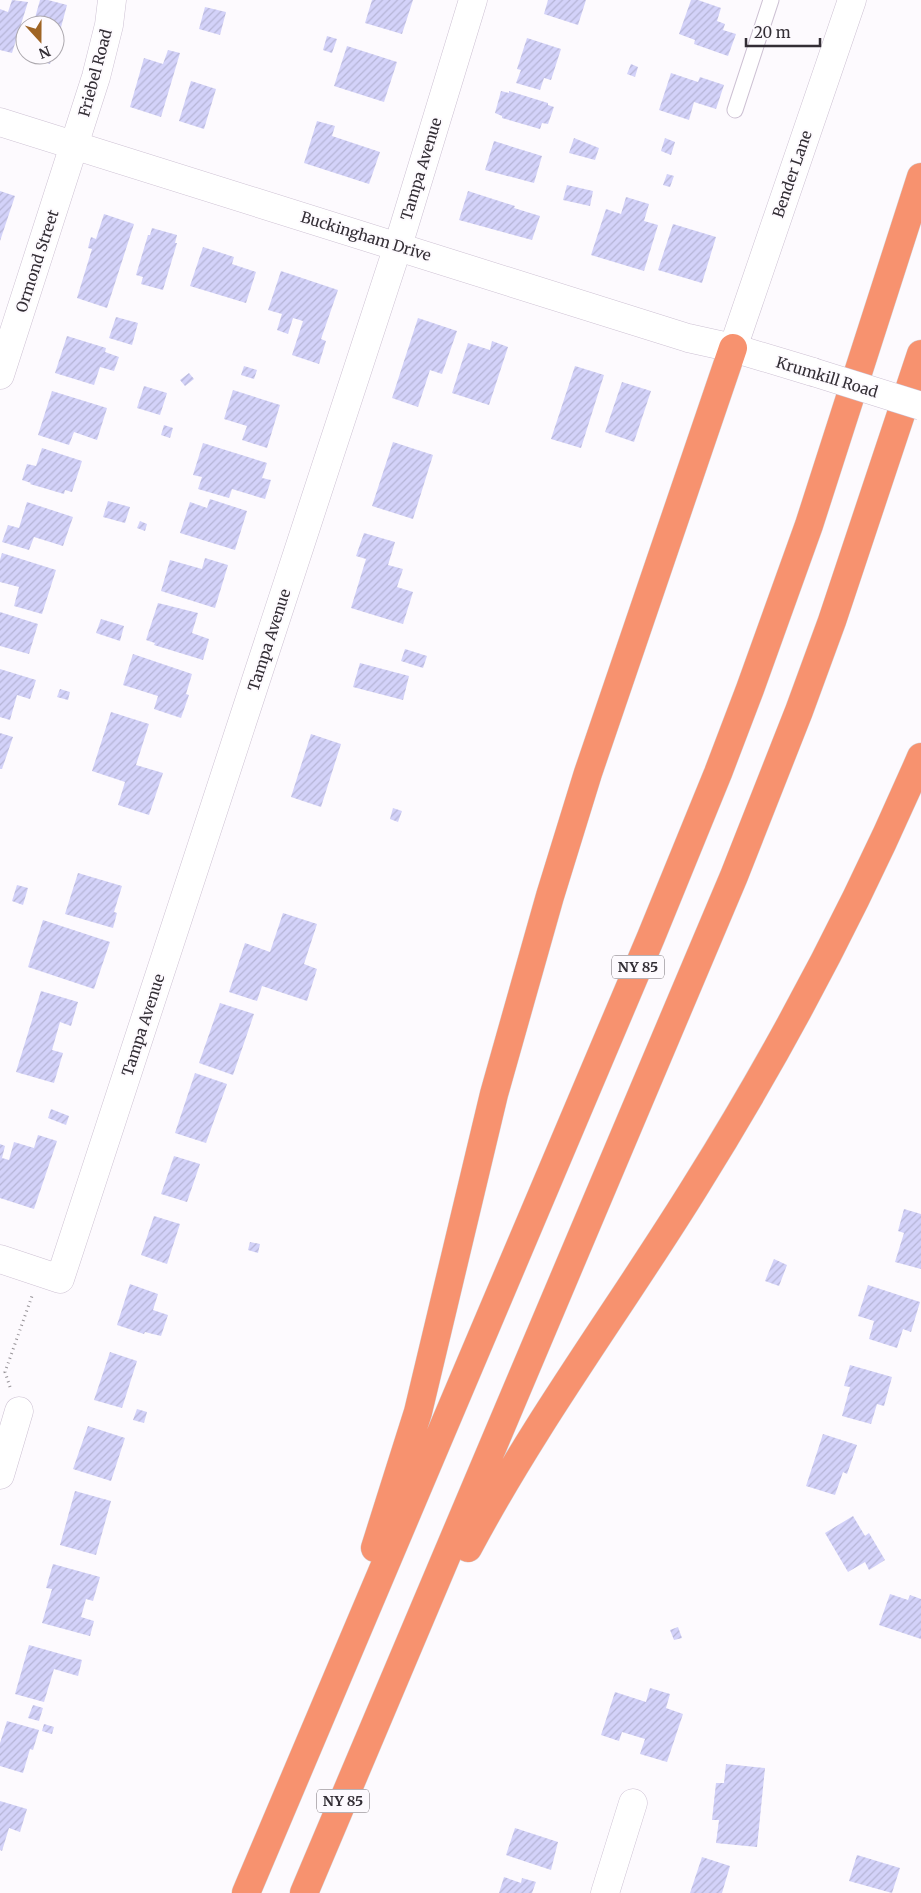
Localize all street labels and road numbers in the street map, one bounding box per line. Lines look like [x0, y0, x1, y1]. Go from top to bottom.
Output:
street label: Friebel Road [74, 27, 116, 119]
street label: Tampa Avenue [396, 115, 446, 223]
street label: Bender Lane [768, 128, 816, 220]
street label: Ormond Street [11, 207, 63, 315]
street label: Buckingham Drive [299, 207, 434, 265]
street label: Krumkill Road [774, 353, 880, 401]
street label: Tampa Avenue [244, 586, 295, 694]
road number: NY 85 [612, 956, 664, 979]
street label: Tampa Avenue [118, 971, 169, 1079]
road number: NY 85 [317, 1790, 369, 1812]

